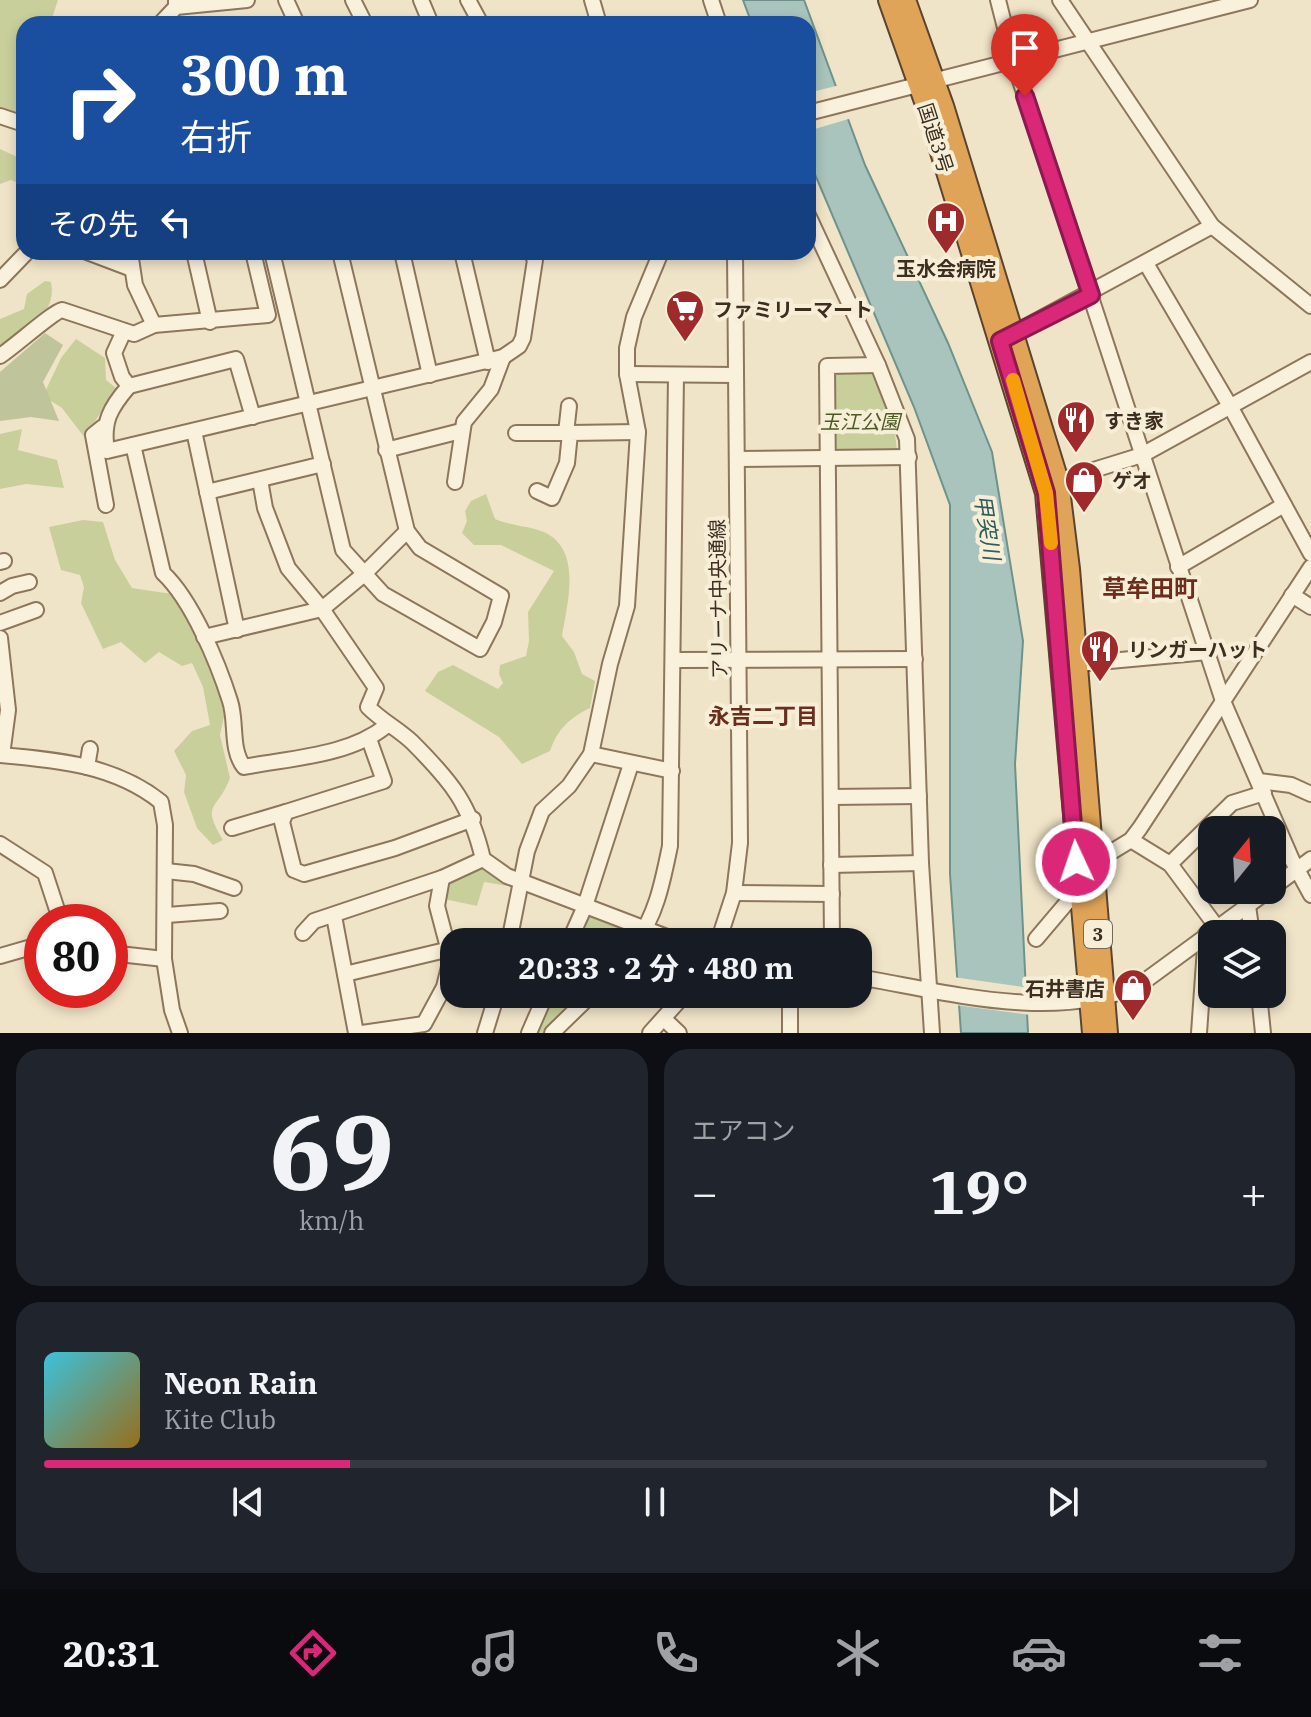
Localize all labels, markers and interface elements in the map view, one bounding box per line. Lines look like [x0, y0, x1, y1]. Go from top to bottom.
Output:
pin [991, 14.0, 1059, 96]
icon: arrive [1003, 26, 1047, 70]
text: 300 m [180, 38, 348, 110]
icon: right [48, 48, 152, 152]
street label: 国道3号 [912, 100, 960, 176]
text: 右折 [180, 113, 252, 160]
icon: left [154, 200, 198, 244]
hospital icon: 玉水会病院 [925, 200, 967, 255]
text: その先 [48, 204, 138, 243]
place label: 玉水会病院 [896, 255, 996, 282]
supermarket icon: ファミリーマート [664, 288, 706, 343]
place label: ファミリーマート [713, 296, 873, 323]
restaurant icon: すき家 [1055, 399, 1097, 454]
place label: すき家 [1104, 407, 1164, 434]
park label: 玉江公園 [820, 408, 903, 435]
shop icon: ゲオ [1063, 459, 1105, 514]
place label: ゲオ [1112, 467, 1152, 494]
water label: 甲突川 [969, 492, 1008, 564]
street label: アリーナ中央通線 [703, 519, 733, 679]
district label: 草牟田町 [1102, 572, 1198, 604]
restaurant icon: リンガーハット [1079, 628, 1121, 683]
place label: リンガーハット [1128, 636, 1268, 663]
district label: 永吉二丁目 [708, 701, 818, 730]
north arrow [1198, 816, 1286, 904]
map controls [1198, 816, 1286, 1008]
position arrow [1034, 820, 1118, 904]
speed limit sign: 80 [24, 904, 128, 1008]
road number: 3 [1084, 920, 1112, 948]
button: layers [1198, 920, 1286, 1008]
text: 20:33 · 2 分 · 480 m [518, 948, 794, 987]
shop icon: 石井書店 [1112, 967, 1154, 1022]
place label: 石井書店 [1025, 975, 1105, 1002]
text: 69 [269, 1083, 394, 1219]
text: エアコン [692, 1113, 796, 1147]
text: 19° [929, 1152, 1029, 1231]
text: − [692, 1164, 718, 1221]
text: + [1241, 1164, 1267, 1221]
text: km/h [299, 1203, 365, 1237]
text: Neon Rain [164, 1363, 318, 1402]
text: Kite Club [164, 1402, 276, 1436]
icon: previous [226, 1480, 270, 1524]
icon: pause [633, 1480, 677, 1524]
icon: next [1041, 1480, 1085, 1524]
icon: directions [285, 1625, 341, 1681]
icon: music [467, 1625, 523, 1681]
icon: phone [648, 1625, 704, 1681]
icon: climate [830, 1625, 886, 1681]
icon: car [1011, 1625, 1067, 1681]
icon: filters [1192, 1625, 1248, 1681]
text: 20:31 [63, 1630, 160, 1677]

